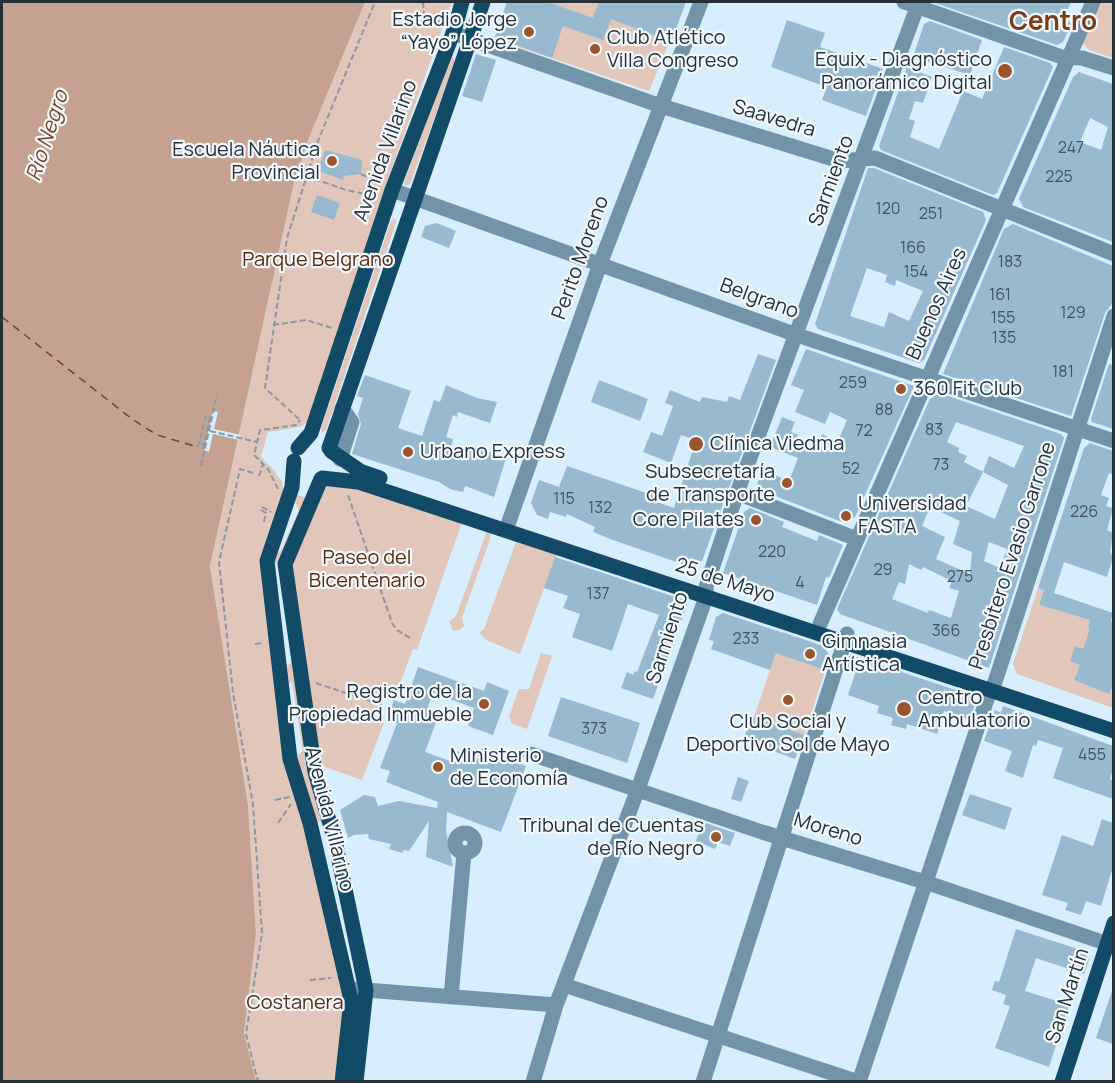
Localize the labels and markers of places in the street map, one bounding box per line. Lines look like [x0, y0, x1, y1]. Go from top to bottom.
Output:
place label: Estadio Jorge “Yayo” López [392, 8, 517, 55]
marker: Estadio Jorge “Yayo” López [522, 25, 536, 39]
place label: Club Atlético Villa Congreso [607, 26, 739, 73]
marker: Club Atlético Villa Congreso [588, 42, 602, 56]
place label: Equix - Diagnóstico Panorámico Digital [815, 48, 992, 95]
marker: Equix - Diagnóstico Panorámico Digital [996, 62, 1014, 80]
place label: Escuela Náutica Provincial [172, 138, 320, 185]
marker: Escuela Náutica Provincial [325, 154, 339, 168]
place label: 360 Fit Club [913, 377, 1022, 401]
marker: 360 Fit Club [894, 382, 908, 396]
place label: Clínica Viedma [710, 432, 844, 456]
marker: Clínica Viedma [687, 435, 705, 453]
place label: Urbano Express [420, 440, 565, 464]
marker: Urbano Express [401, 445, 415, 459]
place label: Subsecretaría de Transporte [645, 460, 775, 507]
marker: Subsecretaría de Transporte [780, 476, 794, 490]
place label: Universidad FASTA [858, 492, 967, 539]
place label: Core Pilates [633, 508, 744, 532]
marker: Universidad FASTA [839, 509, 853, 523]
marker: Core Pilates [749, 513, 763, 527]
place label: Gimnasia Artística [822, 630, 907, 677]
marker: Gimnasia Artística [803, 647, 817, 661]
place label: Registro de la Propiedad Inmueble [289, 680, 472, 727]
place label: Centro Ambulatorio [918, 686, 1030, 733]
marker: Club Social y Deportivo Sol de Mayo [781, 693, 795, 707]
marker: Registro de la Propiedad Inmueble [477, 697, 491, 711]
marker: Centro Ambulatorio [895, 700, 913, 718]
place label: Club Social y Deportivo Sol de Mayo [686, 710, 890, 757]
place label: Ministerio de Economía [450, 744, 568, 791]
marker: Ministerio de Economía [431, 760, 445, 774]
place label: Tribunal de Cuentas de Río Negro [519, 814, 704, 861]
marker: Tribunal de Cuentas de Río Negro [709, 830, 723, 844]

